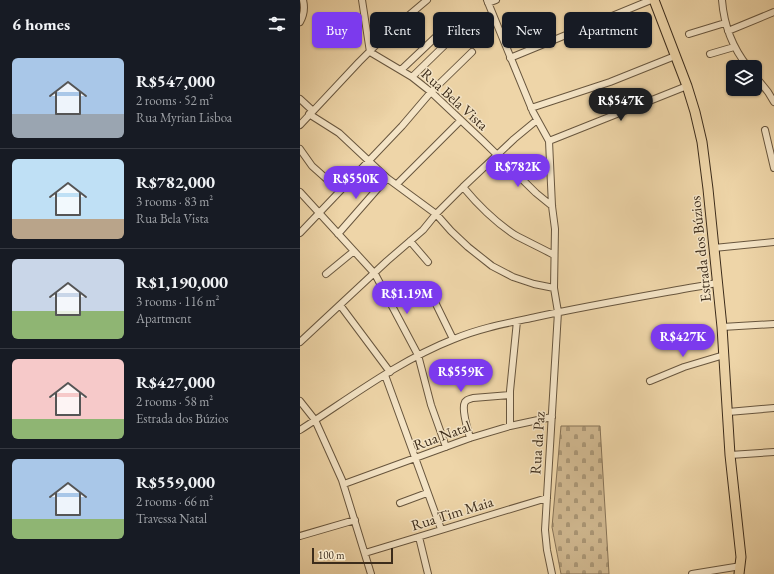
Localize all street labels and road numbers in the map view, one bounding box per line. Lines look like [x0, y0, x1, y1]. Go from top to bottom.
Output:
street label: Rua Bela Vista [417, 64, 493, 134]
street label: Estrada dos Búzios [685, 195, 715, 303]
street label: Rua da Paz [525, 411, 549, 475]
street label: Rua Natal [411, 416, 474, 454]
street label: Rua Tim Maia [409, 492, 495, 534]

